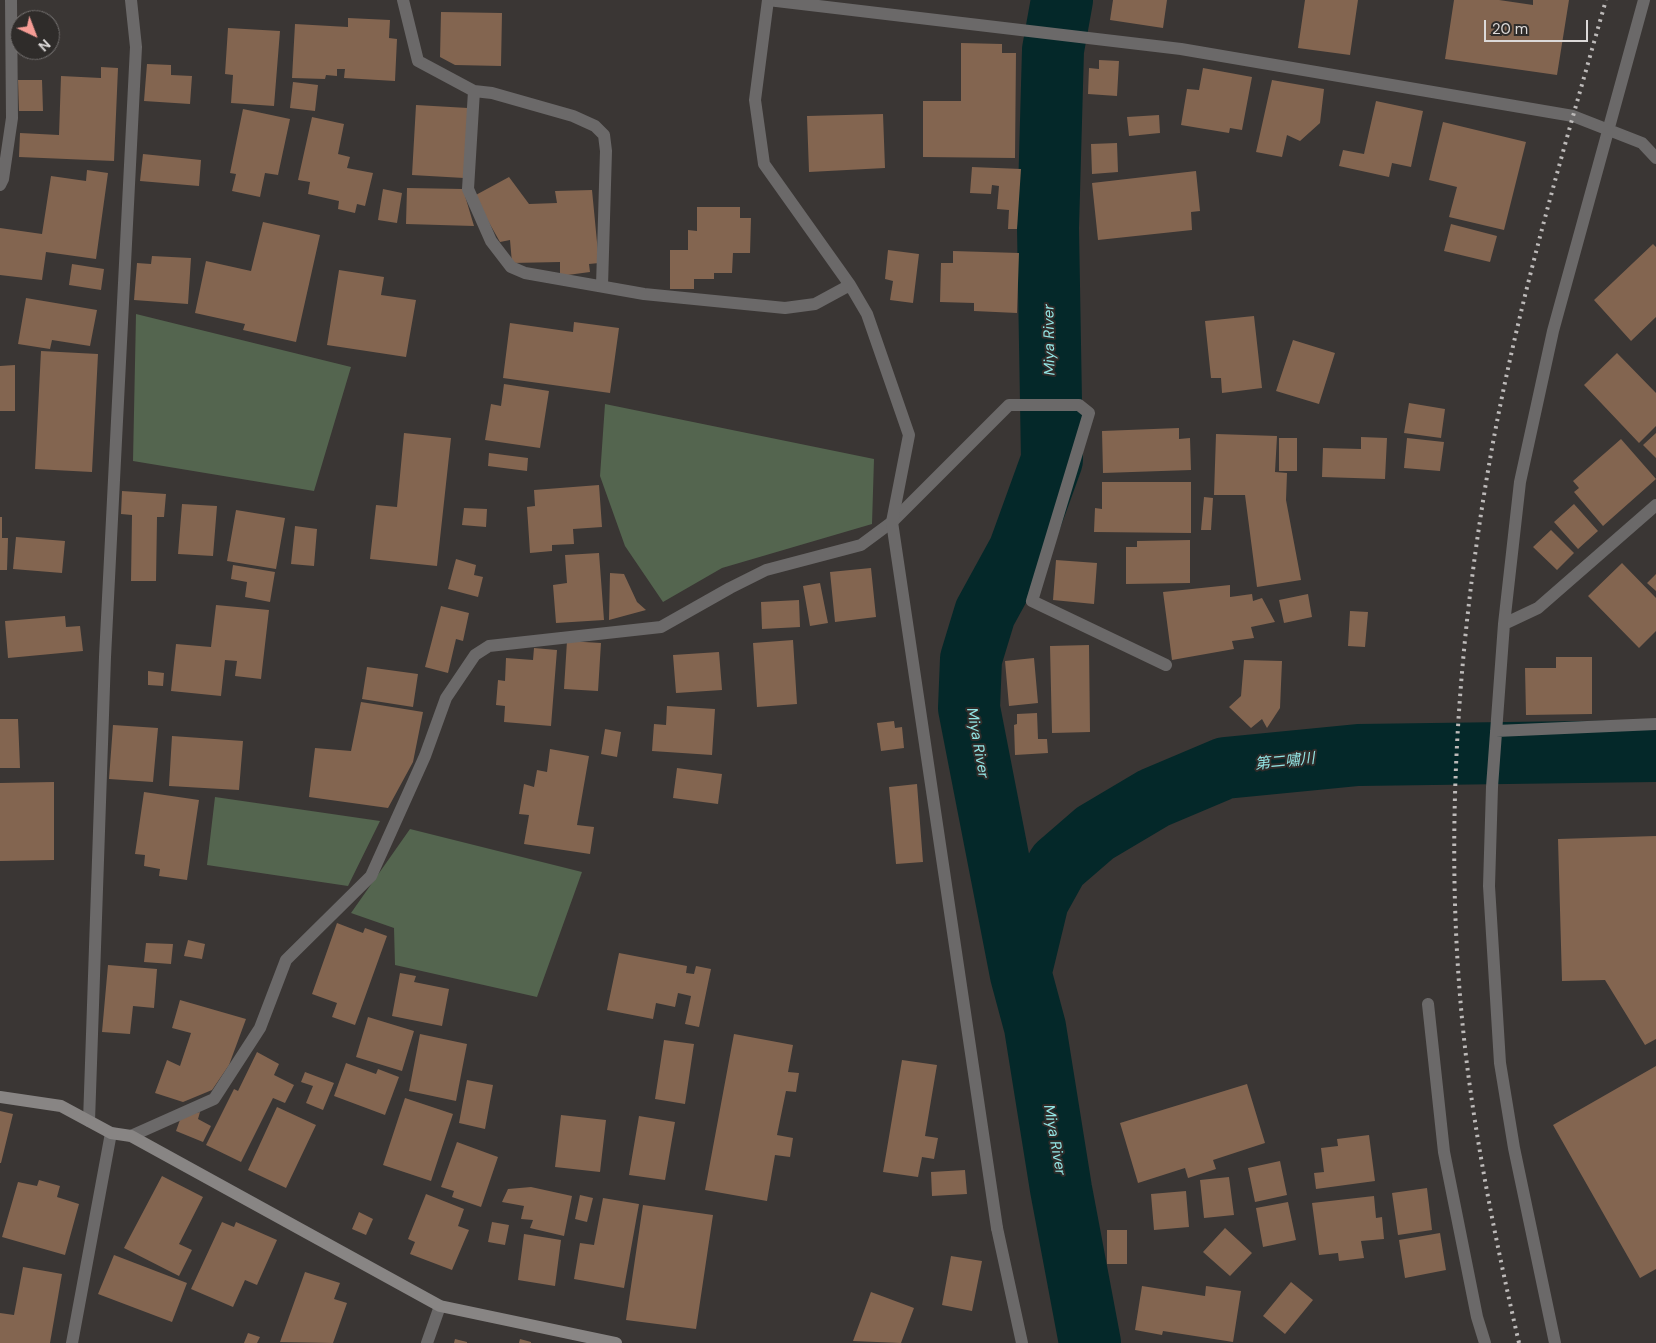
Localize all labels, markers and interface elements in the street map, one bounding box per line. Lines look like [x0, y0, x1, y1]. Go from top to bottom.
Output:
north arrow [10, 10, 60, 60]
scale bar [1486, 10, 1590, 42]
text: 20 m [1492, 19, 1528, 39]
text: N [35, 35, 54, 55]
water label: Miya River [1040, 304, 1060, 376]
water label: Miya River [962, 706, 992, 780]
water label: 第二嘯川 [1254, 750, 1316, 774]
water label: Miya River [1039, 1103, 1069, 1177]

